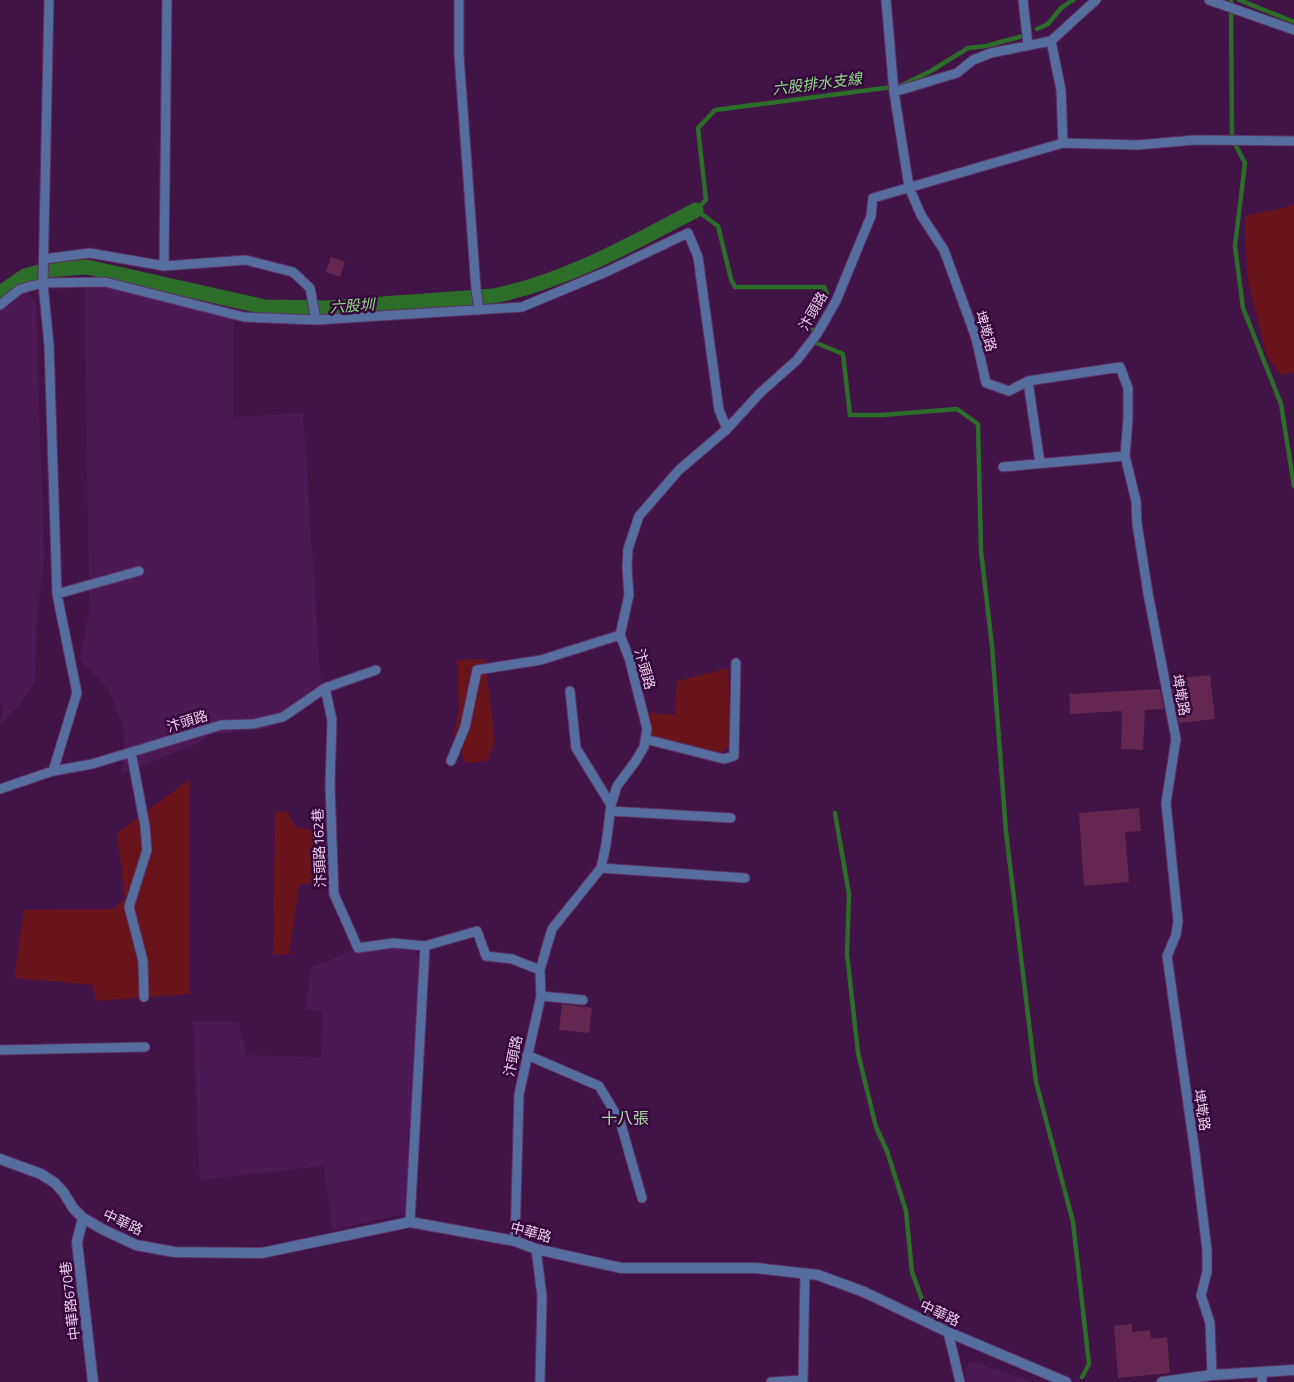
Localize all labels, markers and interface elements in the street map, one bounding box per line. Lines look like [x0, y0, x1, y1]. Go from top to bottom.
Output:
water label: 六股排水支線 [771, 66, 865, 100]
street label: 汴頭路 [793, 287, 832, 334]
water label: 六股圳 [329, 292, 377, 319]
street label: 埤墘路 [970, 308, 1003, 354]
street label: 汴頭路 [630, 646, 661, 692]
street label: 埤墘路 [1167, 672, 1196, 718]
street label: 汴頭路 [164, 704, 210, 737]
street label: 汴頭路162巷 [307, 808, 330, 888]
street label: 汴頭路 [498, 1033, 527, 1079]
street label: 埤墘路 [1189, 1088, 1216, 1132]
district label: 十八張 [601, 1106, 649, 1130]
street label: 中華路 [100, 1203, 147, 1240]
street label: 中華路 [508, 1216, 554, 1247]
street label: 中華路670巷 [54, 1260, 85, 1342]
street label: 中華路 [917, 1294, 964, 1331]

